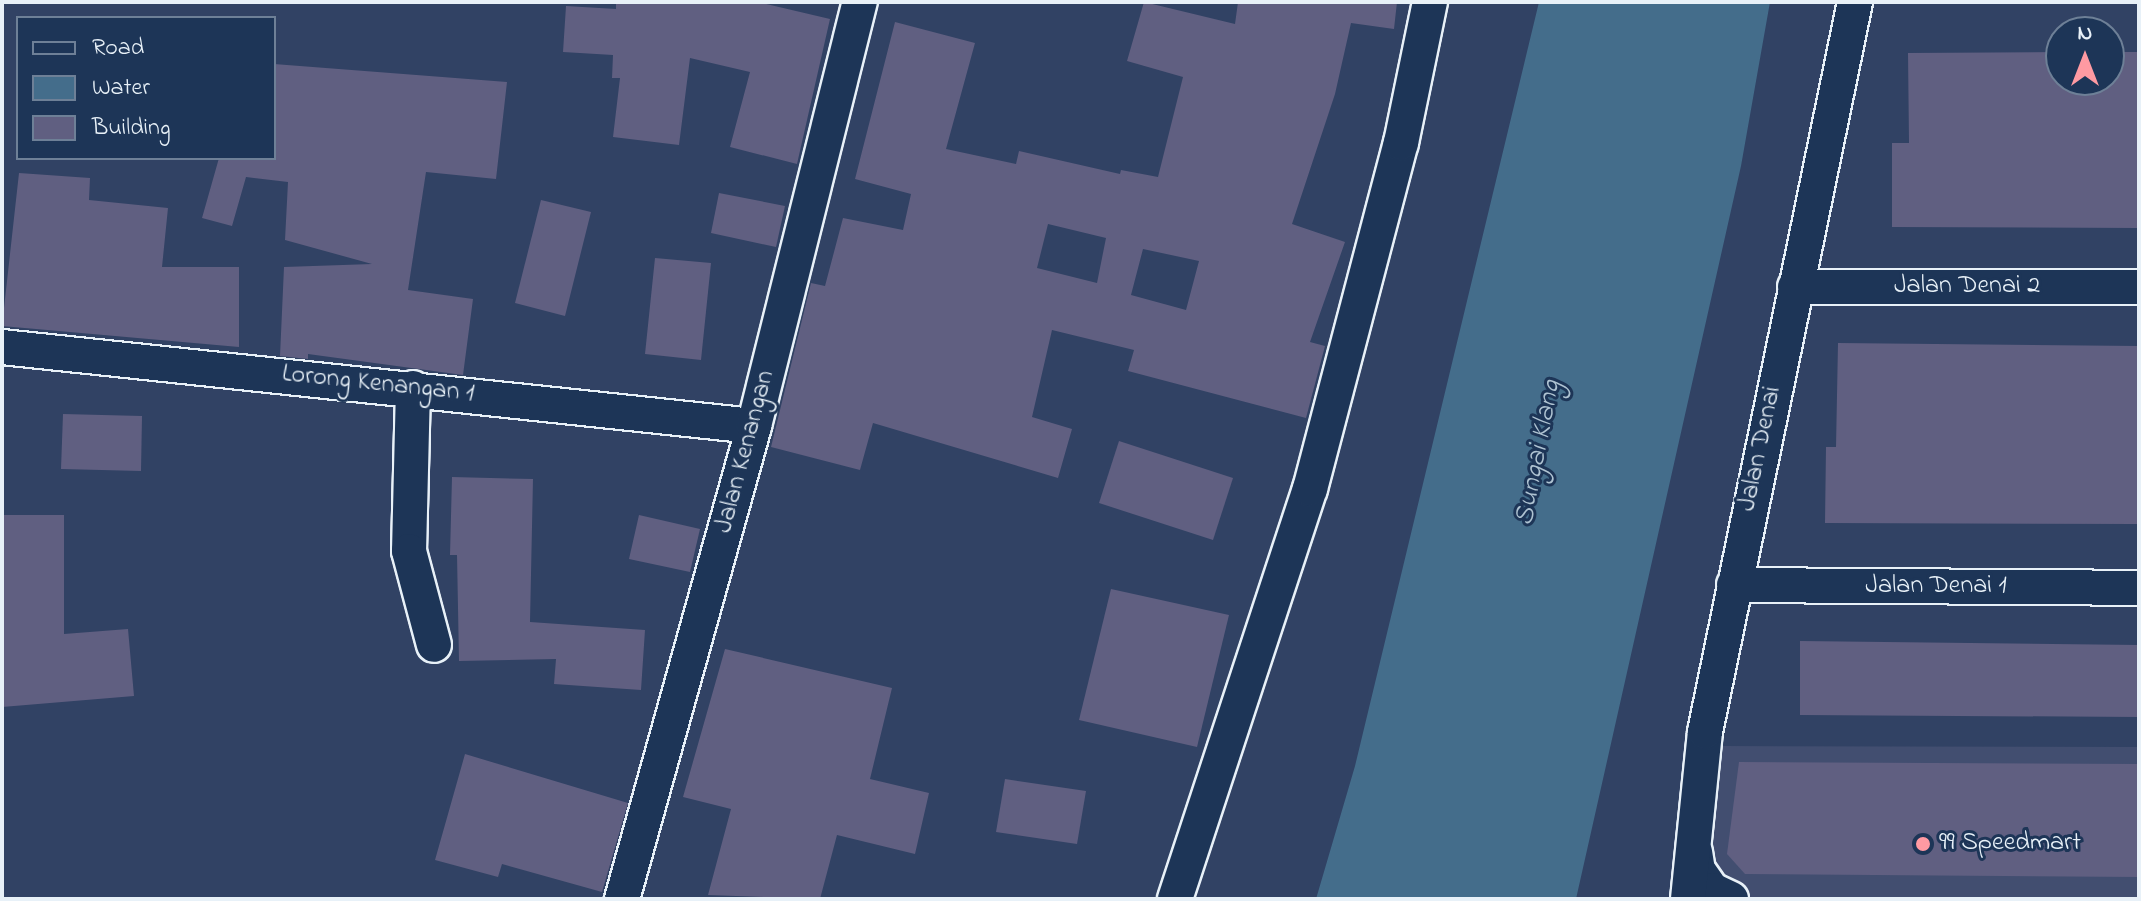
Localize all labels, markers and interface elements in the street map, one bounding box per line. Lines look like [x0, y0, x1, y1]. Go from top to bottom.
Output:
legend [16, 16, 276, 160]
north arrow [2045, 16, 2125, 96]
text: N [2078, 18, 2092, 50]
text: Road [92, 31, 144, 66]
text: Water [92, 71, 150, 106]
text: Building [92, 111, 171, 146]
street label: Jalan Denai 2 [1894, 271, 2040, 303]
street label: Lorong Kenangan 1 [280, 359, 476, 411]
street label: Jalan Kenangan [709, 367, 783, 537]
water label: Sungai Klang [1508, 378, 1570, 528]
street label: Jalan Denai [1733, 384, 1789, 514]
street label: Jalan Denai 1 [1865, 571, 2007, 603]
place label: 99 Speedmart [1939, 828, 2081, 860]
marker: 99 Speedmart [1914, 835, 1932, 853]

